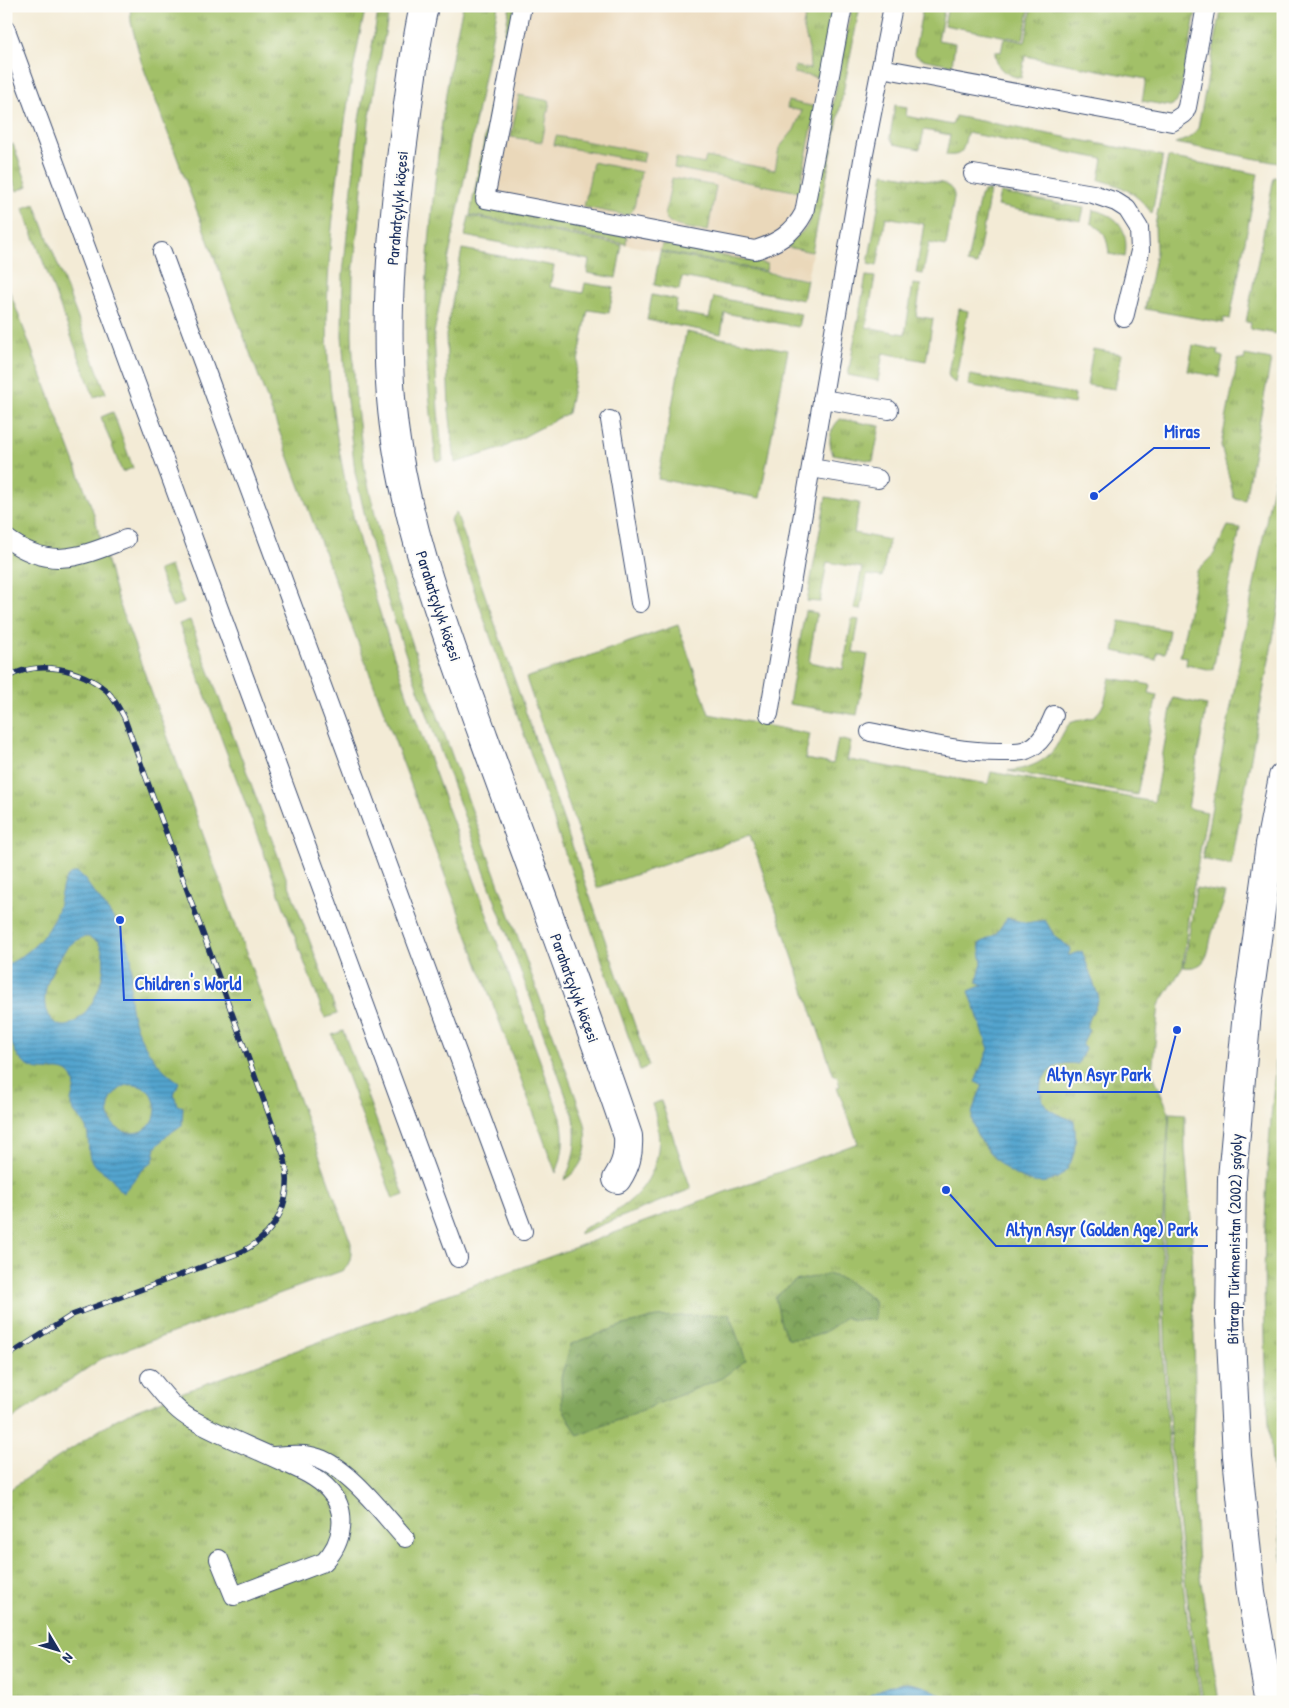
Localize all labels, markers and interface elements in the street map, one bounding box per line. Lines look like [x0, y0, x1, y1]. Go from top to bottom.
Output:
street label: Parahatçylyk köçesi [381, 150, 413, 266]
callout: Miras [1154, 415, 1210, 448]
text: Miras [1164, 419, 1200, 444]
street label: Parahatçylyk köçesi [411, 548, 467, 664]
street label: Parahatçylyk köçesi [545, 930, 605, 1046]
callout: Children's World [124, 967, 251, 1000]
text: Children's World [135, 971, 241, 996]
callout: Altyn Asyr Park [1037, 1059, 1161, 1092]
text: Altyn Asyr Park [1047, 1062, 1152, 1088]
street label: Bitarap Türkmenistan (2002) şaýoly [1221, 1133, 1247, 1345]
callout: Altyn Asyr (Golden Age) Park [996, 1213, 1208, 1246]
text: Altyn Asyr (Golden Age) Park [1006, 1217, 1199, 1243]
north arrow [32, 1626, 82, 1676]
text: N [59, 1650, 78, 1668]

